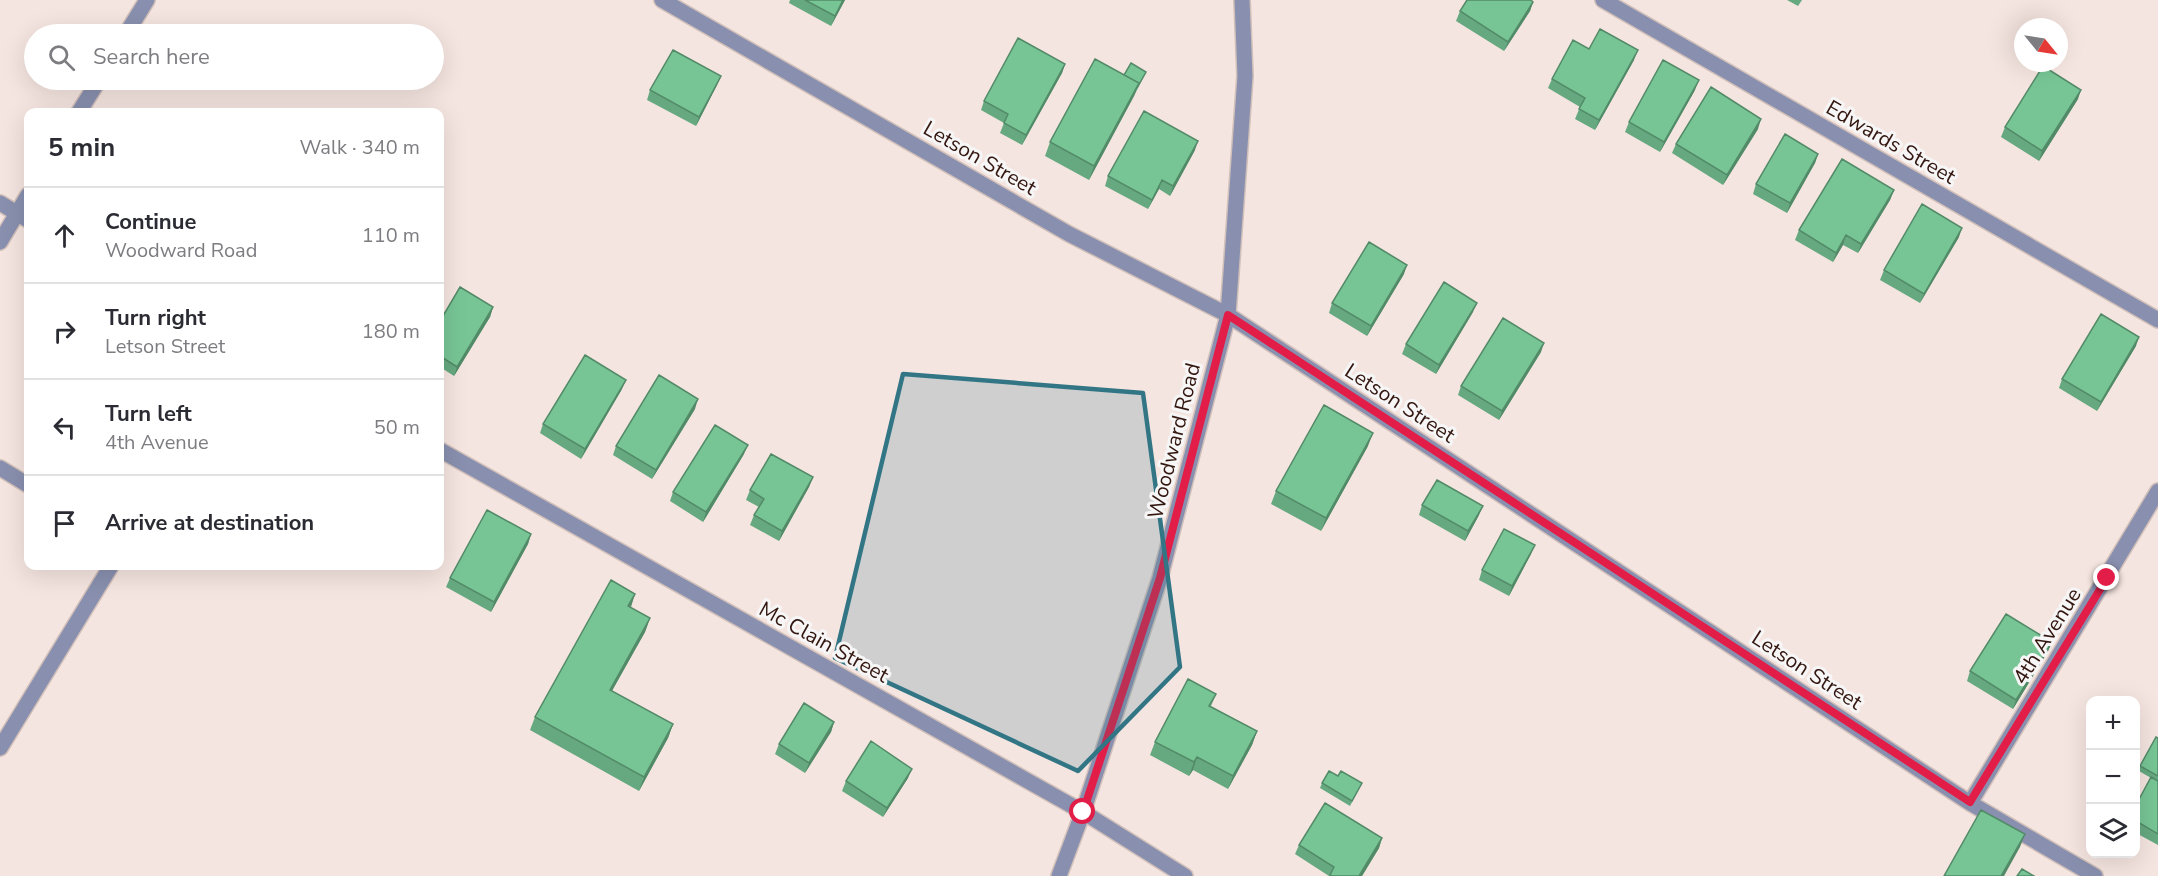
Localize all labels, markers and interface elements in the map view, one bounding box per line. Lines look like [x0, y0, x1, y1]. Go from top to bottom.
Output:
north arrow [2014, 18, 2068, 72]
search box [24, 24, 444, 90]
icon: search [45, 41, 78, 74]
text: Search here [93, 42, 210, 72]
street label: Edwards Street [1821, 94, 1962, 191]
street label: Letson Street [918, 114, 1042, 202]
text: 5 min [48, 130, 115, 165]
text: Walk · 340 m [300, 134, 420, 161]
text: Continue [105, 207, 196, 237]
icon: ahead [48, 219, 81, 252]
text: 110 m [362, 222, 420, 249]
text: Woodward Road [105, 237, 257, 264]
text: Turn right [105, 303, 206, 333]
icon: right [48, 315, 81, 348]
text: 180 m [362, 318, 420, 345]
text: Letson Street [105, 333, 225, 360]
street label: Letson Street [1339, 357, 1461, 449]
street label: Woodward Road [1141, 360, 1207, 522]
text: Turn left [105, 399, 192, 429]
icon: left [48, 411, 81, 444]
text: 50 m [374, 414, 420, 441]
text: 4th Avenue [105, 429, 209, 456]
icon: arrive [48, 507, 81, 540]
text: Arrive at destination [105, 508, 314, 538]
route end [2093, 564, 2119, 590]
street label: 4th Avenue [2006, 582, 2088, 690]
street label: Mc Clain Street [754, 595, 894, 689]
street label: Letson Street [1746, 624, 1868, 716]
map controls [2086, 696, 2140, 858]
button: + [2086, 696, 2140, 750]
button: − [2086, 750, 2140, 804]
route start [1069, 798, 1095, 824]
button: layers [2086, 804, 2140, 858]

